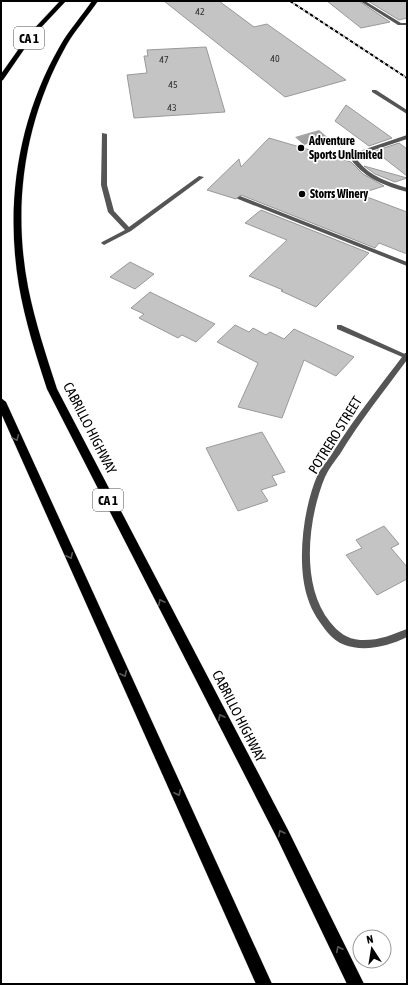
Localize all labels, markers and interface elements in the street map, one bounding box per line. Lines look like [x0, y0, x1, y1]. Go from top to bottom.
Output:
house number: 42 [195, 6, 205, 17]
road number: CA 1 [14, 27, 44, 49]
house number: 40 [270, 53, 280, 64]
house number: 47 [159, 54, 169, 65]
house number: 45 [168, 79, 178, 90]
house number: 43 [167, 102, 177, 113]
place label: Adventure Sports Unlimited [308, 134, 383, 162]
marker: Adventure Sports Unlimited [296, 143, 306, 153]
place label: Storrs Winery [310, 187, 368, 201]
marker: Storrs Winery [297, 189, 307, 199]
street label: CABRILLO HIGHWAY [60, 380, 120, 477]
street label: POTRERO STREET [305, 393, 365, 477]
one-way arrow [12, 434, 20, 441]
road number: CA 1 [93, 489, 123, 511]
one-way arrow [65, 552, 73, 560]
one-way arrow [159, 599, 166, 606]
street label: CABRILLO HIGHWAY [209, 668, 269, 765]
one-way arrow [119, 670, 127, 678]
one-way arrow [218, 714, 226, 721]
one-way arrow [173, 788, 181, 796]
one-way arrow [278, 829, 286, 837]
north arrow [352, 929, 392, 969]
text: N [365, 933, 374, 946]
one-way arrow [336, 946, 344, 953]

